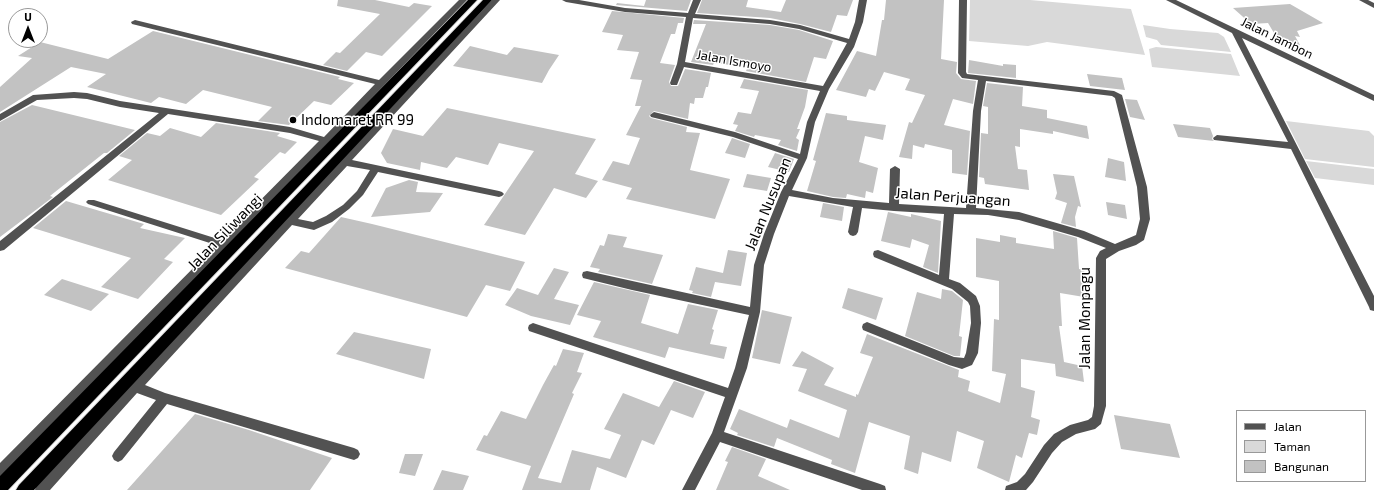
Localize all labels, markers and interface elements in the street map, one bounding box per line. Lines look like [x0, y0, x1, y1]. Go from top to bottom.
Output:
north arrow [8, 8, 48, 48]
text: U [24, 10, 32, 23]
street label: Jalan Jambon [1238, 14, 1316, 62]
street label: Jalan Ismoyo [695, 47, 773, 75]
place label: Indomaret RR 99 [301, 111, 414, 129]
marker: Indomaret RR 99 [288, 115, 298, 125]
street label: Jalan Nusupan [741, 155, 795, 253]
street label: Jalan Perjuangan [895, 184, 1011, 210]
street label: Jalan Siliwangi [184, 190, 266, 274]
street label: Jalan Monpagu [1076, 267, 1094, 369]
legend [1236, 410, 1366, 482]
text: Jalan [1274, 419, 1302, 433]
text: Taman [1274, 439, 1311, 453]
text: Bangunan [1274, 459, 1329, 473]

